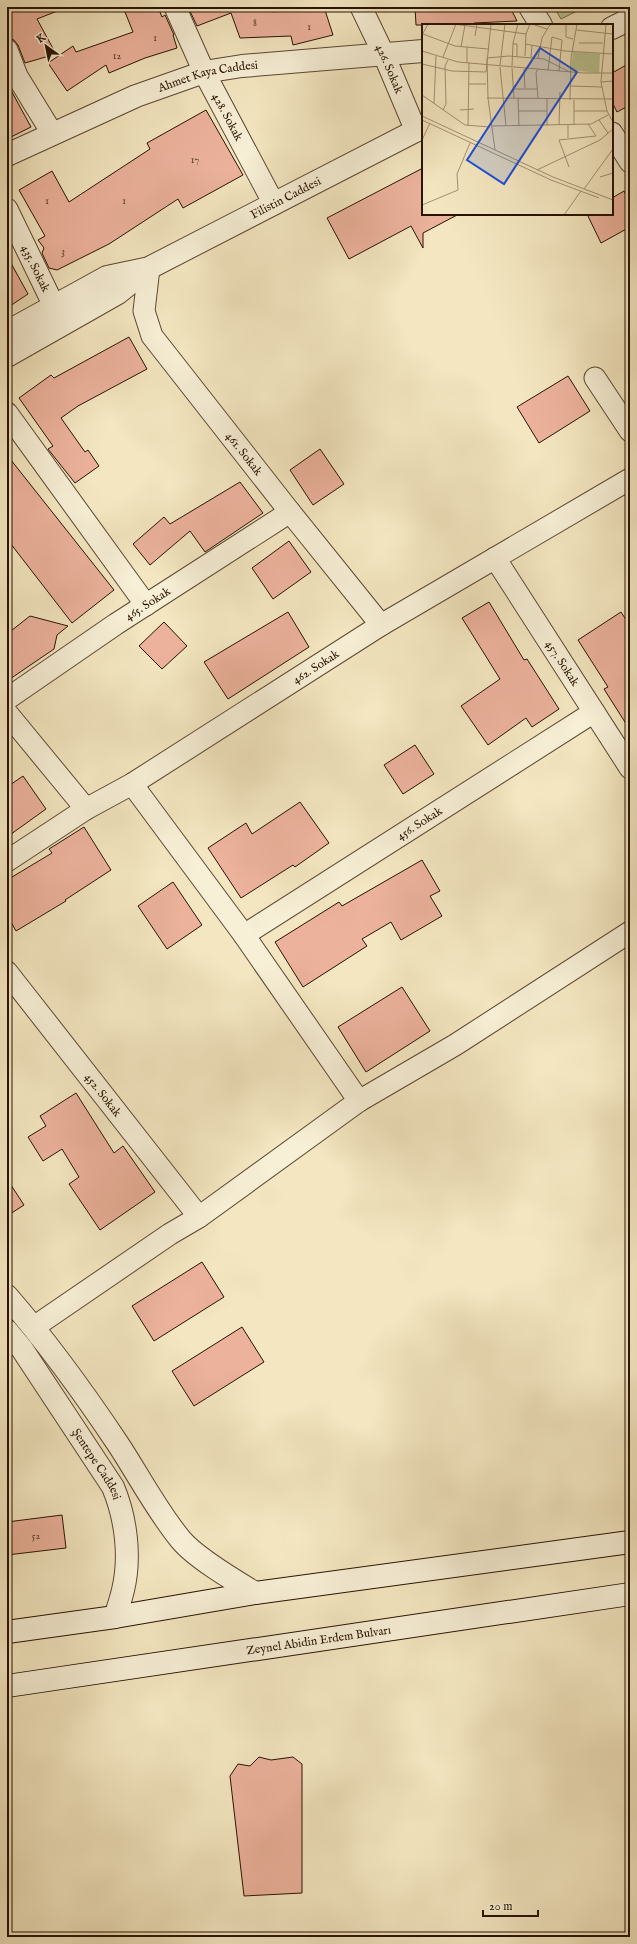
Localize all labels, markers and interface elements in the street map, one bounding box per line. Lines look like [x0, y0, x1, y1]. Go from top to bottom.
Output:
house number: 8 [253, 17, 257, 30]
house number: 1 [307, 21, 311, 34]
inset map [422, 24, 613, 215]
north arrow [26, 26, 66, 66]
text: K [34, 30, 49, 46]
house number: 1 [153, 32, 157, 45]
street label: 426. Sokak [372, 42, 407, 96]
house number: 12 [113, 50, 122, 63]
street label: Ahmet Kaya Caddesi [155, 58, 259, 96]
street label: 428. Sokak [209, 91, 246, 144]
house number: 17 [191, 154, 200, 167]
street label: Filistin Caddesi [248, 174, 324, 223]
house number: 1 [45, 195, 49, 208]
house number: 1 [122, 195, 126, 208]
street label: 435. Sokak [18, 243, 53, 295]
house number: 3 [61, 246, 65, 259]
street label: 461. Sokak [222, 429, 266, 479]
street label: 465. Sokak [122, 584, 174, 624]
street label: 457. Sokak [542, 638, 583, 690]
street label: 462. Sokak [290, 646, 343, 687]
street label: 456. Sokak [394, 803, 446, 844]
street label: 452. Sokak [81, 1070, 125, 1120]
street label: Şentepe Caddesi [69, 1426, 124, 1502]
house number: 52 [32, 1530, 40, 1543]
street label: Zeynel Abidin Erdem Bulvarı [245, 1622, 392, 1659]
scale bar [483, 1892, 538, 1918]
text: 20 m [489, 1899, 512, 1914]

